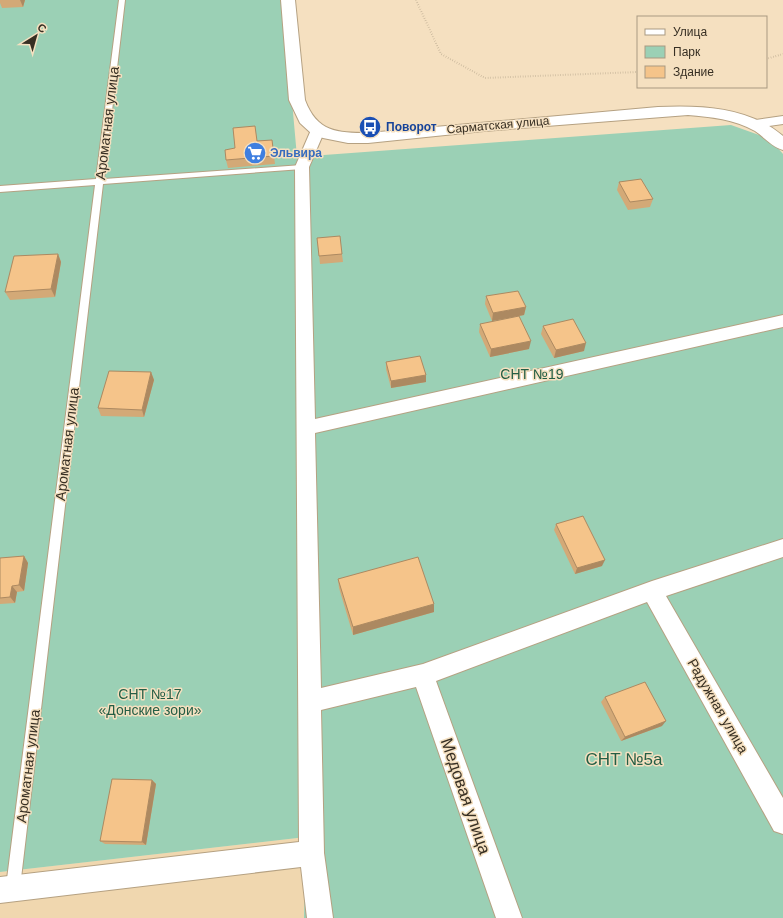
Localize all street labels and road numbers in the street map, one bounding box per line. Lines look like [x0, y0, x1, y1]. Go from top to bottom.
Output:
street label: Ароматная улица [92, 65, 122, 181]
street label: Сарматская улица [446, 114, 550, 136]
street label: Ароматная улица [52, 386, 82, 502]
street label: Радужная улица [684, 656, 752, 756]
street label: Ароматная улица [13, 708, 43, 824]
street label: Медовая улица [437, 736, 495, 857]

